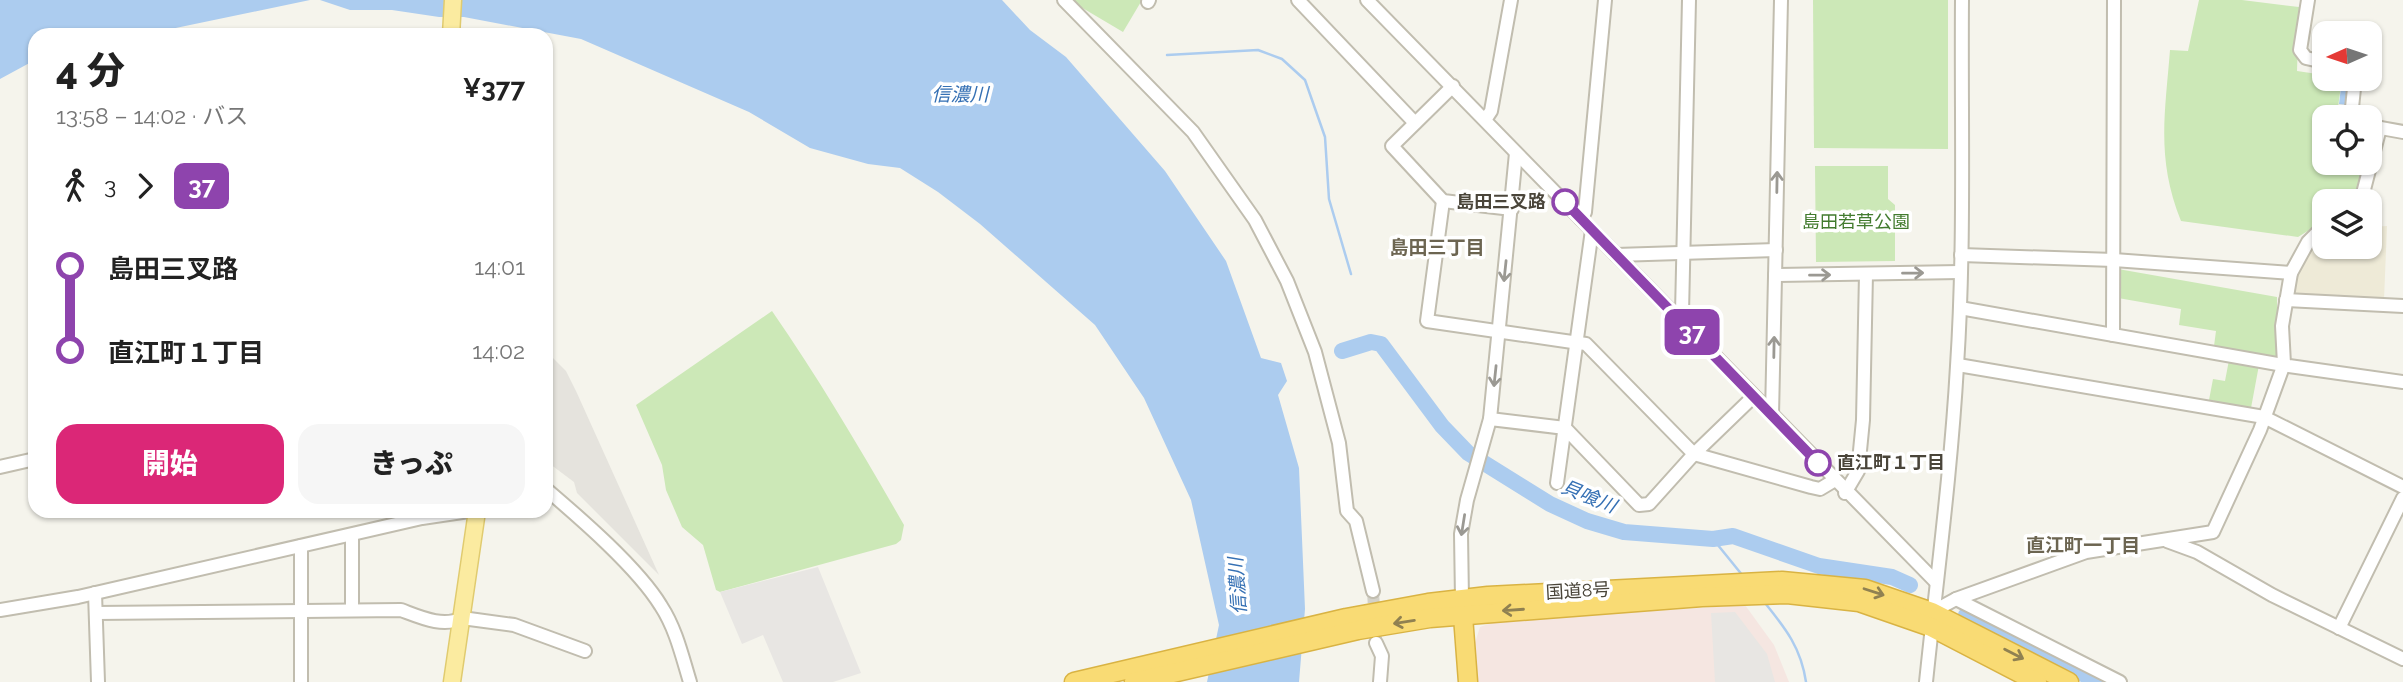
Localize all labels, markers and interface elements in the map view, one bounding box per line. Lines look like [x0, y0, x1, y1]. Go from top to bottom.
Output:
north arrow [2312, 21, 2382, 91]
map controls [2312, 21, 2382, 259]
text: 4 分 [56, 48, 125, 93]
text: ¥377 [463, 73, 525, 103]
water label: 信濃川 [931, 83, 990, 105]
text: 13:58 – 14:02 · バス [56, 102, 248, 129]
button: locate [2312, 105, 2382, 175]
icon: walk [56, 167, 94, 205]
icon: forward [126, 167, 164, 205]
text: 37 [188, 171, 215, 200]
one-way arrow [1770, 171, 1784, 194]
text: 3 [104, 172, 116, 199]
marker: 島田三叉路 [1552, 189, 1578, 215]
button: layers [2312, 189, 2382, 259]
place label: 島田三叉路 [1456, 191, 1546, 212]
park label: 島田若草公園 [1802, 211, 1910, 232]
district label: 島田三丁目 [1389, 236, 1485, 258]
text: 14:01 [474, 253, 525, 280]
text: 島田三叉路 [108, 254, 238, 284]
one-way arrow [1499, 259, 1512, 282]
one-way arrow [1901, 266, 1924, 280]
one-way arrow [1809, 268, 1832, 281]
line badge: 37 [1660, 309, 1724, 355]
text: 37 [1679, 317, 1705, 346]
one-way arrow [1767, 335, 1780, 358]
text: 14:02 [472, 337, 525, 364]
text: 直江町１丁目 [108, 338, 264, 368]
one-way arrow [1488, 364, 1501, 387]
button: 開始 [56, 424, 284, 504]
button: きっぷ [298, 424, 525, 504]
marker: 直江町１丁目 [1805, 450, 1831, 476]
place label: 直江町１丁目 [1837, 452, 1945, 473]
water label: 貝喰川 [1558, 475, 1621, 518]
one-way arrow [1456, 513, 1469, 536]
district label: 直江町一丁目 [2026, 534, 2140, 556]
water label: 信濃川 [1224, 555, 1250, 615]
street label: 国道8号 [1545, 578, 1611, 603]
one-way arrow [1862, 587, 1884, 600]
one-way arrow [1502, 604, 1525, 617]
one-way arrow [1393, 616, 1416, 629]
one-way arrow [2003, 648, 2024, 662]

